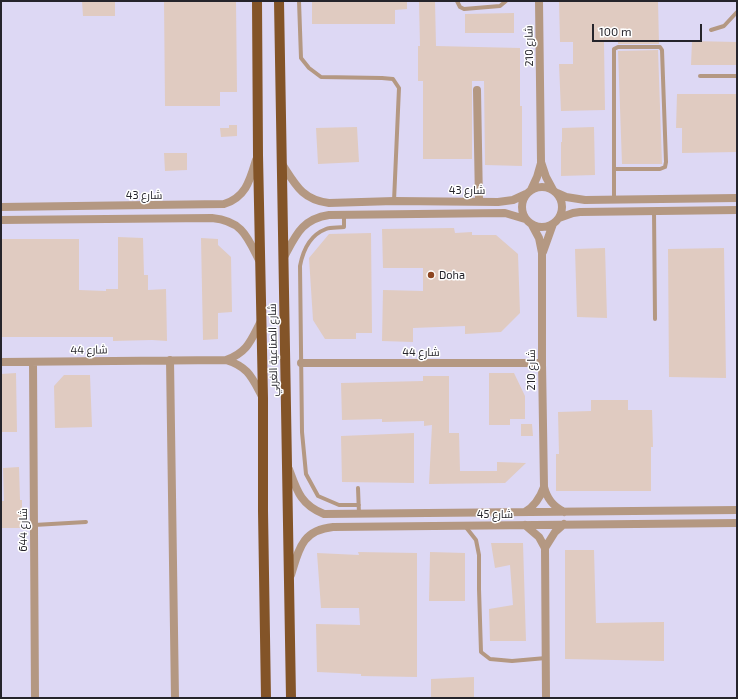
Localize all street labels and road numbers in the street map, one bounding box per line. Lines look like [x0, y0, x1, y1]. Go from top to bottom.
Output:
street label: شارع 210 [522, 25, 536, 67]
street label: شارع 43 [449, 183, 485, 197]
street label: شارع 43 [126, 188, 162, 202]
street label: شارع الصناعية الغربي [266, 303, 280, 397]
street label: شارع 44 [70, 343, 108, 357]
street label: شارع 44 [402, 345, 440, 359]
street label: شارع 210 [524, 350, 538, 390]
street label: شارع 45 [477, 507, 513, 521]
street label: شارع 644 [16, 508, 30, 552]

